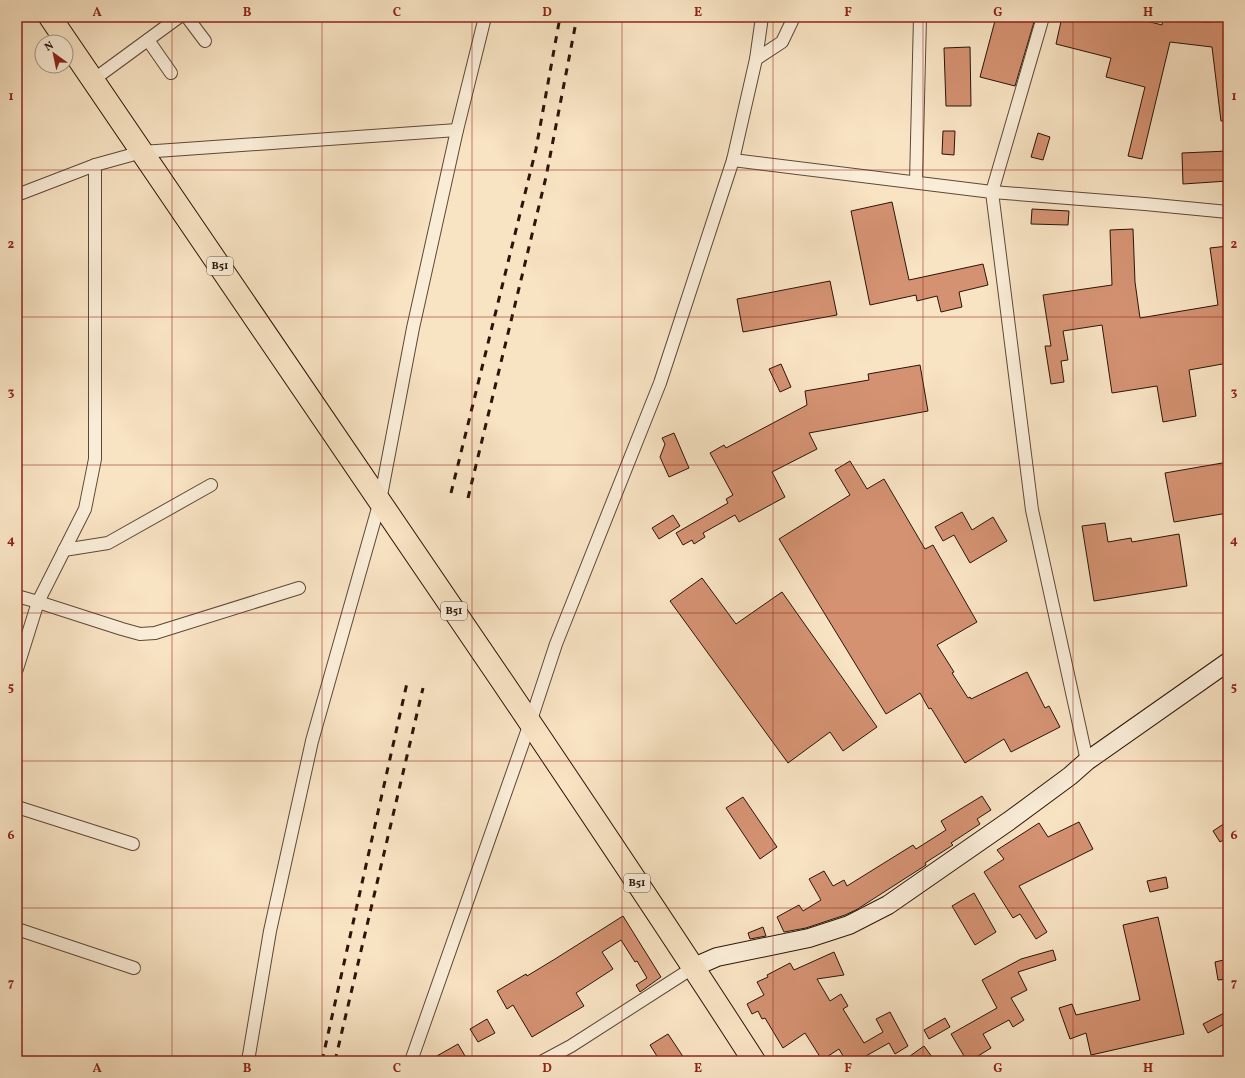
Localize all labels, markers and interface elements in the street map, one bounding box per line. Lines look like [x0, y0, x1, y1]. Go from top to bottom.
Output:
text: A [92, 4, 102, 22]
text: B [243, 4, 252, 22]
text: C [393, 4, 401, 22]
text: D [542, 4, 552, 22]
text: E [694, 4, 702, 22]
text: F [844, 4, 852, 22]
text: G [993, 4, 1003, 22]
text: H [1143, 4, 1153, 22]
north arrow [34, 34, 74, 74]
text: N [42, 38, 57, 55]
text: 1 [8, 88, 14, 106]
text: 1 [1231, 88, 1237, 106]
text: 2 [8, 236, 15, 254]
text: 2 [1231, 236, 1238, 254]
road number: B51 [207, 257, 233, 275]
text: 3 [8, 384, 15, 402]
text: 3 [1231, 384, 1238, 402]
text: 4 [7, 532, 15, 550]
text: 4 [1230, 532, 1238, 550]
road number: B51 [441, 602, 467, 620]
text: 5 [8, 679, 14, 697]
text: 5 [1231, 679, 1237, 697]
text: 6 [7, 827, 15, 845]
text: 6 [1230, 827, 1238, 845]
road number: B51 [624, 874, 650, 892]
text: 7 [8, 975, 14, 993]
text: 7 [1231, 975, 1237, 993]
text: A [92, 1060, 102, 1078]
text: B [243, 1060, 252, 1078]
text: C [393, 1060, 401, 1078]
text: D [542, 1060, 552, 1078]
text: E [694, 1060, 702, 1078]
text: F [844, 1060, 852, 1078]
text: G [993, 1060, 1003, 1078]
text: H [1143, 1060, 1153, 1078]

